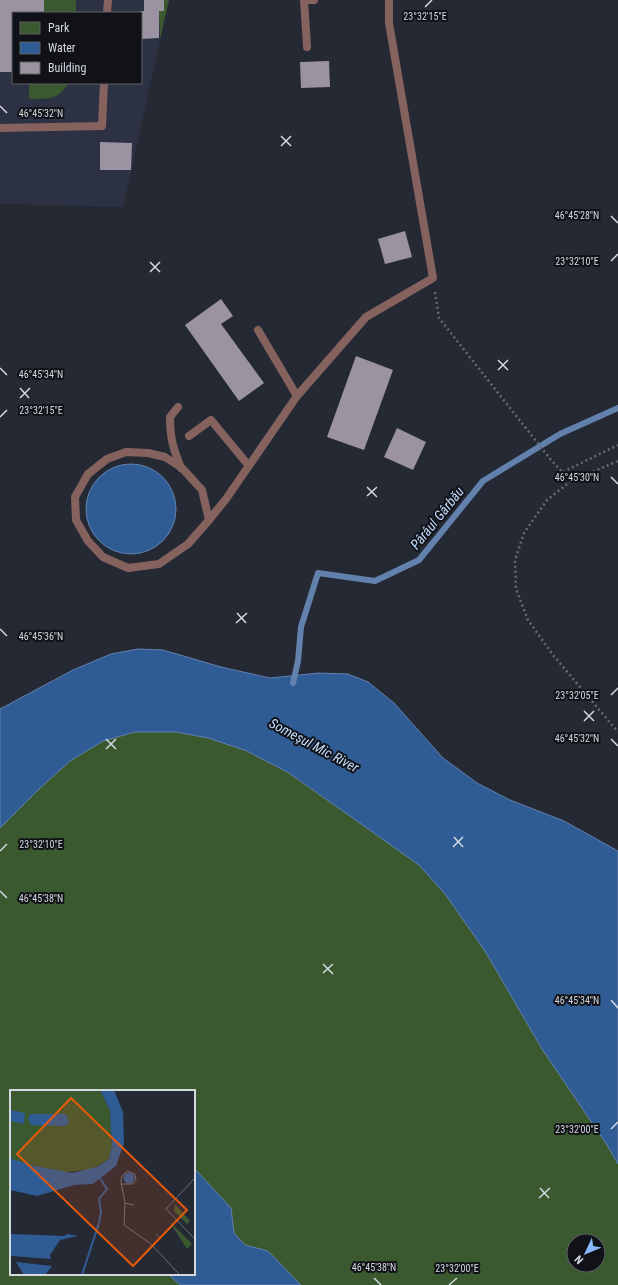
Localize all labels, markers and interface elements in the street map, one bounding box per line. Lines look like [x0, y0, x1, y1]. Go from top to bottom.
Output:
text: 23°32'15"E [403, 11, 447, 22]
legend [12, 12, 142, 84]
text: Park [48, 21, 70, 35]
text: Water [48, 41, 76, 55]
text: Building [48, 61, 86, 75]
text: 46°45'32"N [19, 108, 63, 119]
text: 46°45'28"N [555, 210, 599, 221]
text: 23°32'10"E [555, 256, 599, 267]
text: 46°45'34"N [19, 369, 63, 380]
text: 23°32'15"E [19, 405, 63, 416]
text: 46°45'30"N [555, 472, 599, 483]
water label: Pârâul Gârbău [407, 483, 467, 552]
text: 46°45'36"N [19, 631, 63, 642]
text: 23°32'05"E [555, 690, 599, 701]
water label: Someşul Mic River [267, 715, 362, 776]
text: 46°45'32"N [555, 733, 599, 744]
text: 23°32'10"E [19, 839, 63, 850]
text: 46°45'38"N [19, 893, 63, 904]
text: 46°45'34"N [555, 995, 599, 1006]
inset map [10, 1090, 195, 1275]
text: 23°32'00"E [555, 1124, 599, 1135]
north arrow [566, 1233, 606, 1273]
text: N [572, 1252, 586, 1267]
text: 46°45'38"N [352, 1262, 396, 1273]
text: 23°32'00"E [435, 1263, 479, 1274]

